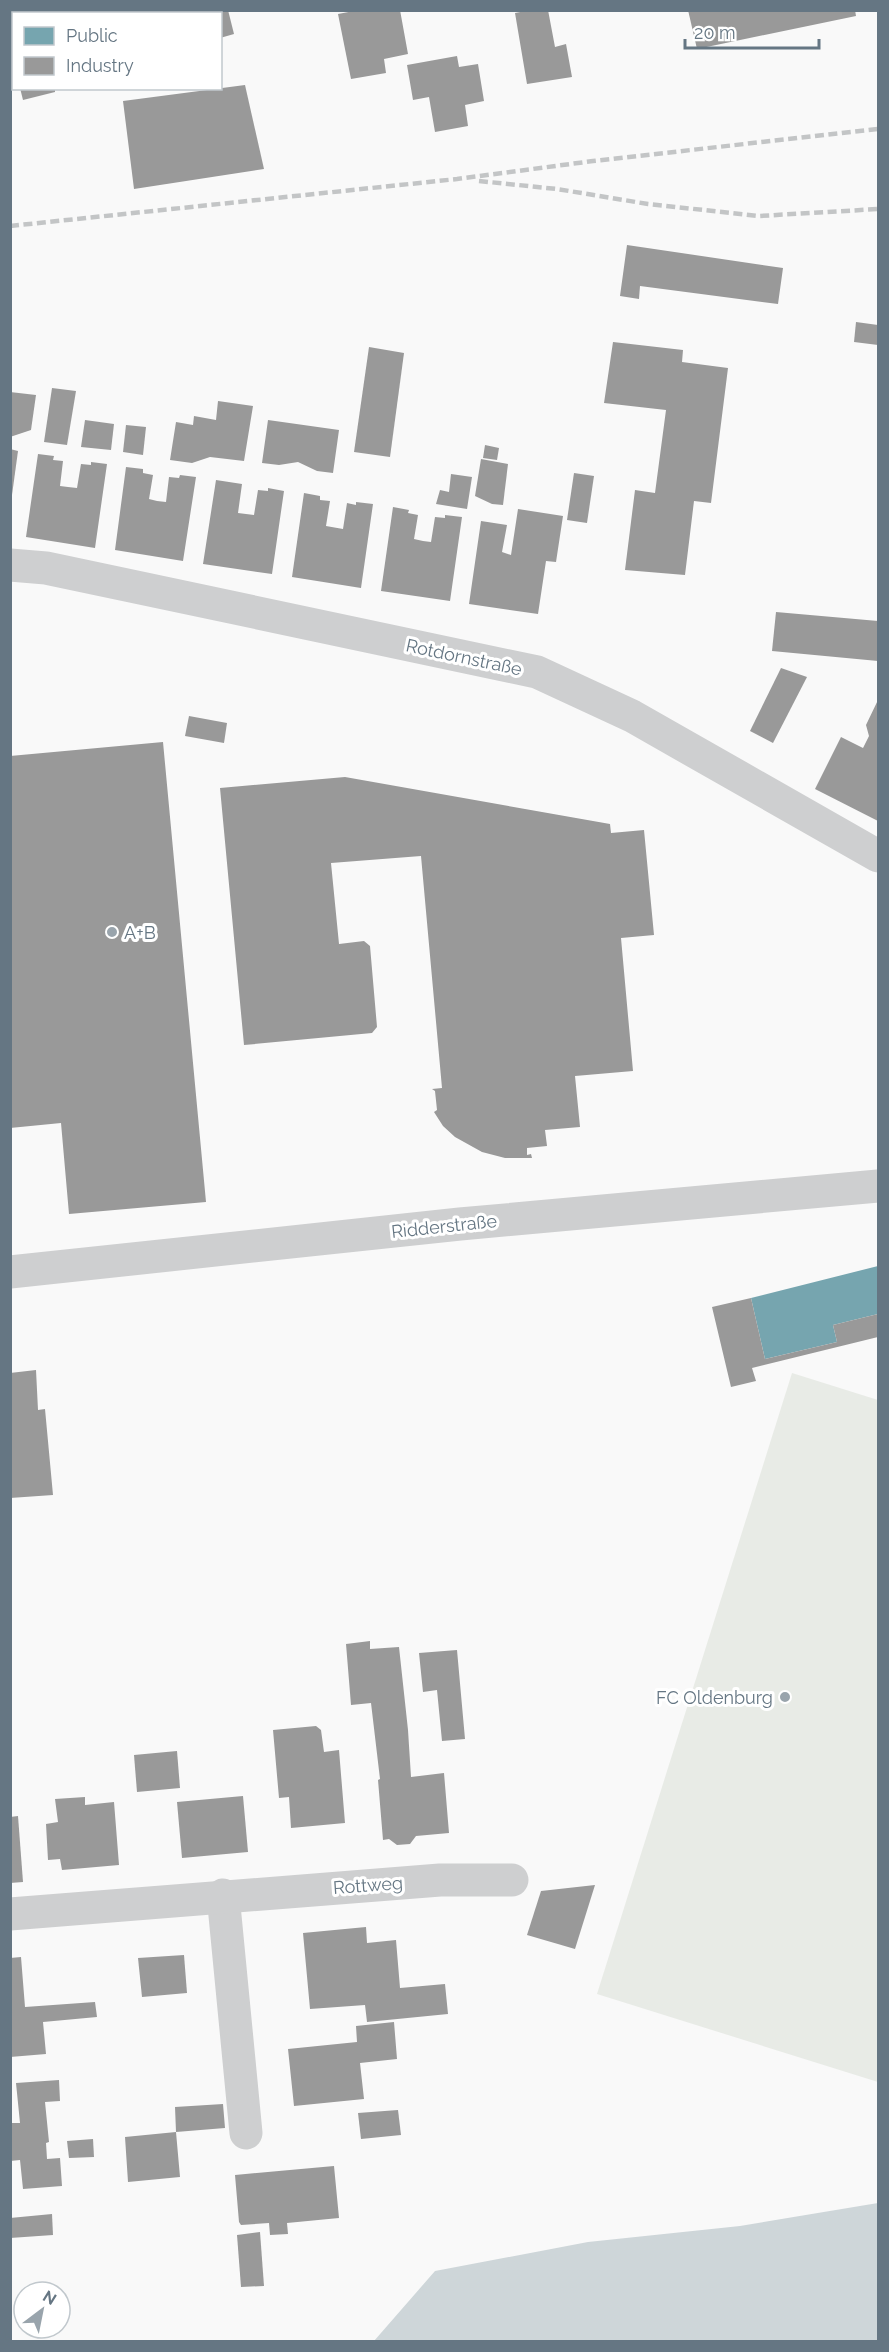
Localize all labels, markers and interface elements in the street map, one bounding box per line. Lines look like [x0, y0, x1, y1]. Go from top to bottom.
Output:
legend [12, 12, 222, 90]
scale bar [685, 12, 818, 50]
text: 20 m [694, 22, 736, 43]
text: Public [66, 25, 118, 46]
text: Industry [66, 55, 134, 76]
street label: Rotdornstraße [404, 634, 524, 680]
place label: A+B [124, 922, 156, 943]
marker: A+B [105, 925, 119, 939]
street label: Ridderstraße [390, 1210, 498, 1242]
place label: FC Oldenburg [656, 1687, 773, 1708]
marker: FC Oldenburg [778, 1690, 792, 1704]
street label: Rottweg [332, 1872, 404, 1898]
north arrow [12, 2280, 72, 2340]
text: N [39, 2286, 60, 2309]

